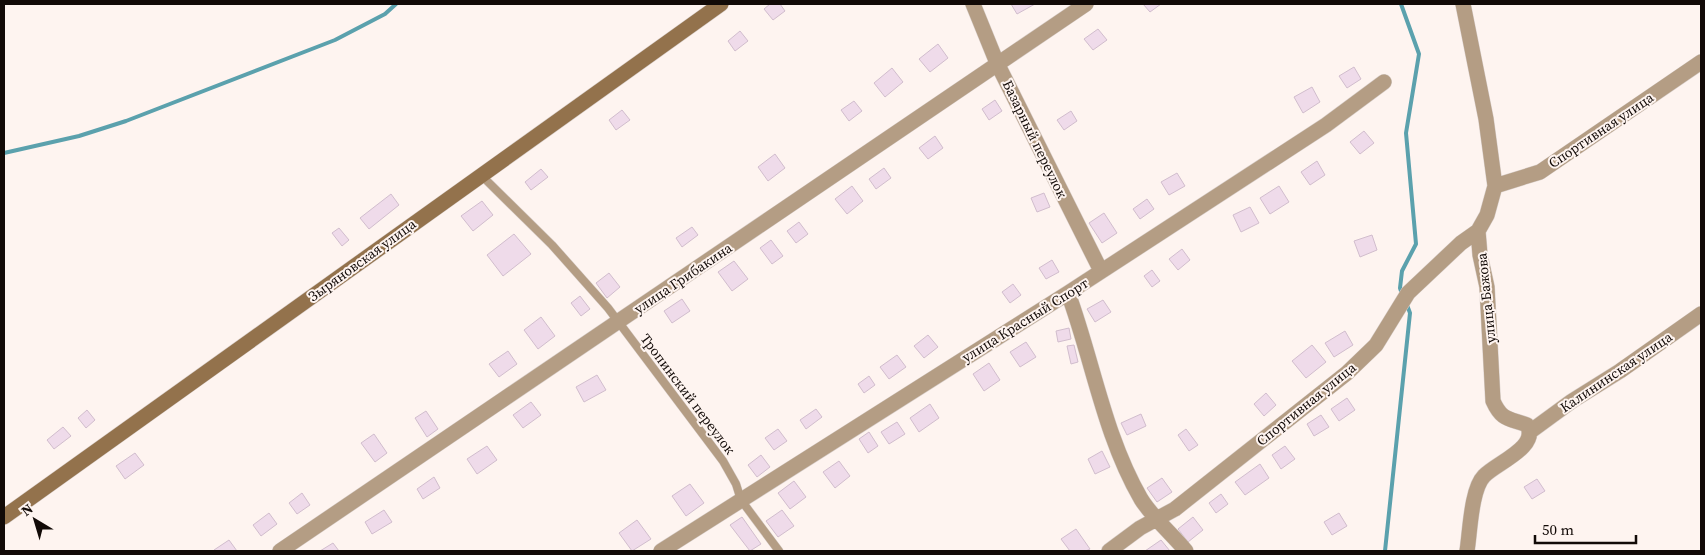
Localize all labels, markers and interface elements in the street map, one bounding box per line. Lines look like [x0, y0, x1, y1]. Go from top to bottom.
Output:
street label: Базарный переулок [998, 77, 1072, 202]
street label: Спортивная улица [1544, 87, 1658, 173]
street label: Зыряновская улица [304, 214, 421, 306]
street label: улица Грибакина [630, 237, 737, 318]
street label: улица Бажова [1471, 251, 1501, 344]
street label: улица Красный Спорт [958, 273, 1093, 367]
street label: Калининская улица [1556, 326, 1677, 417]
street label: Тропинский переулок [636, 330, 740, 459]
street label: Спортивная улица [1252, 357, 1361, 450]
north arrow [10, 495, 60, 545]
text: N [17, 499, 37, 521]
scale bar [1535, 512, 1636, 544]
text: 50 m [1542, 519, 1574, 540]

